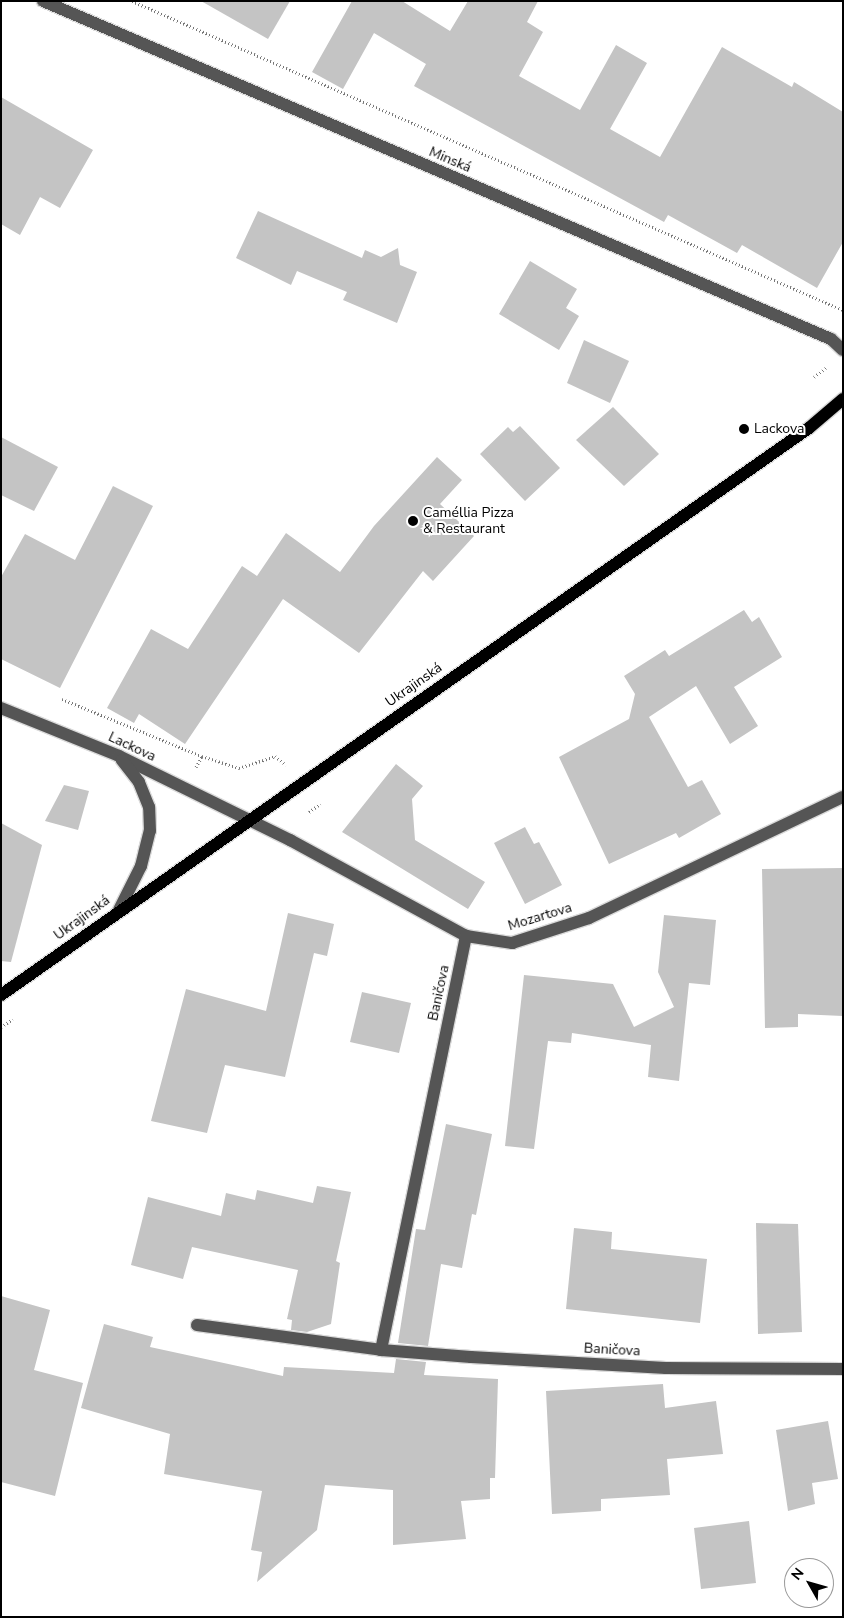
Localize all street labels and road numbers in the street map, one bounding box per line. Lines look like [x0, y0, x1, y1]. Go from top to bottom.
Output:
street label: Minská [426, 144, 474, 176]
street label: Ukrajinská [383, 659, 445, 711]
street label: Lackova [106, 729, 158, 765]
street label: Ukrajinská [51, 892, 113, 944]
street label: Mozartova [506, 899, 574, 935]
street label: Baničova [425, 964, 453, 1022]
street label: Baničova [583, 1340, 641, 1360]

